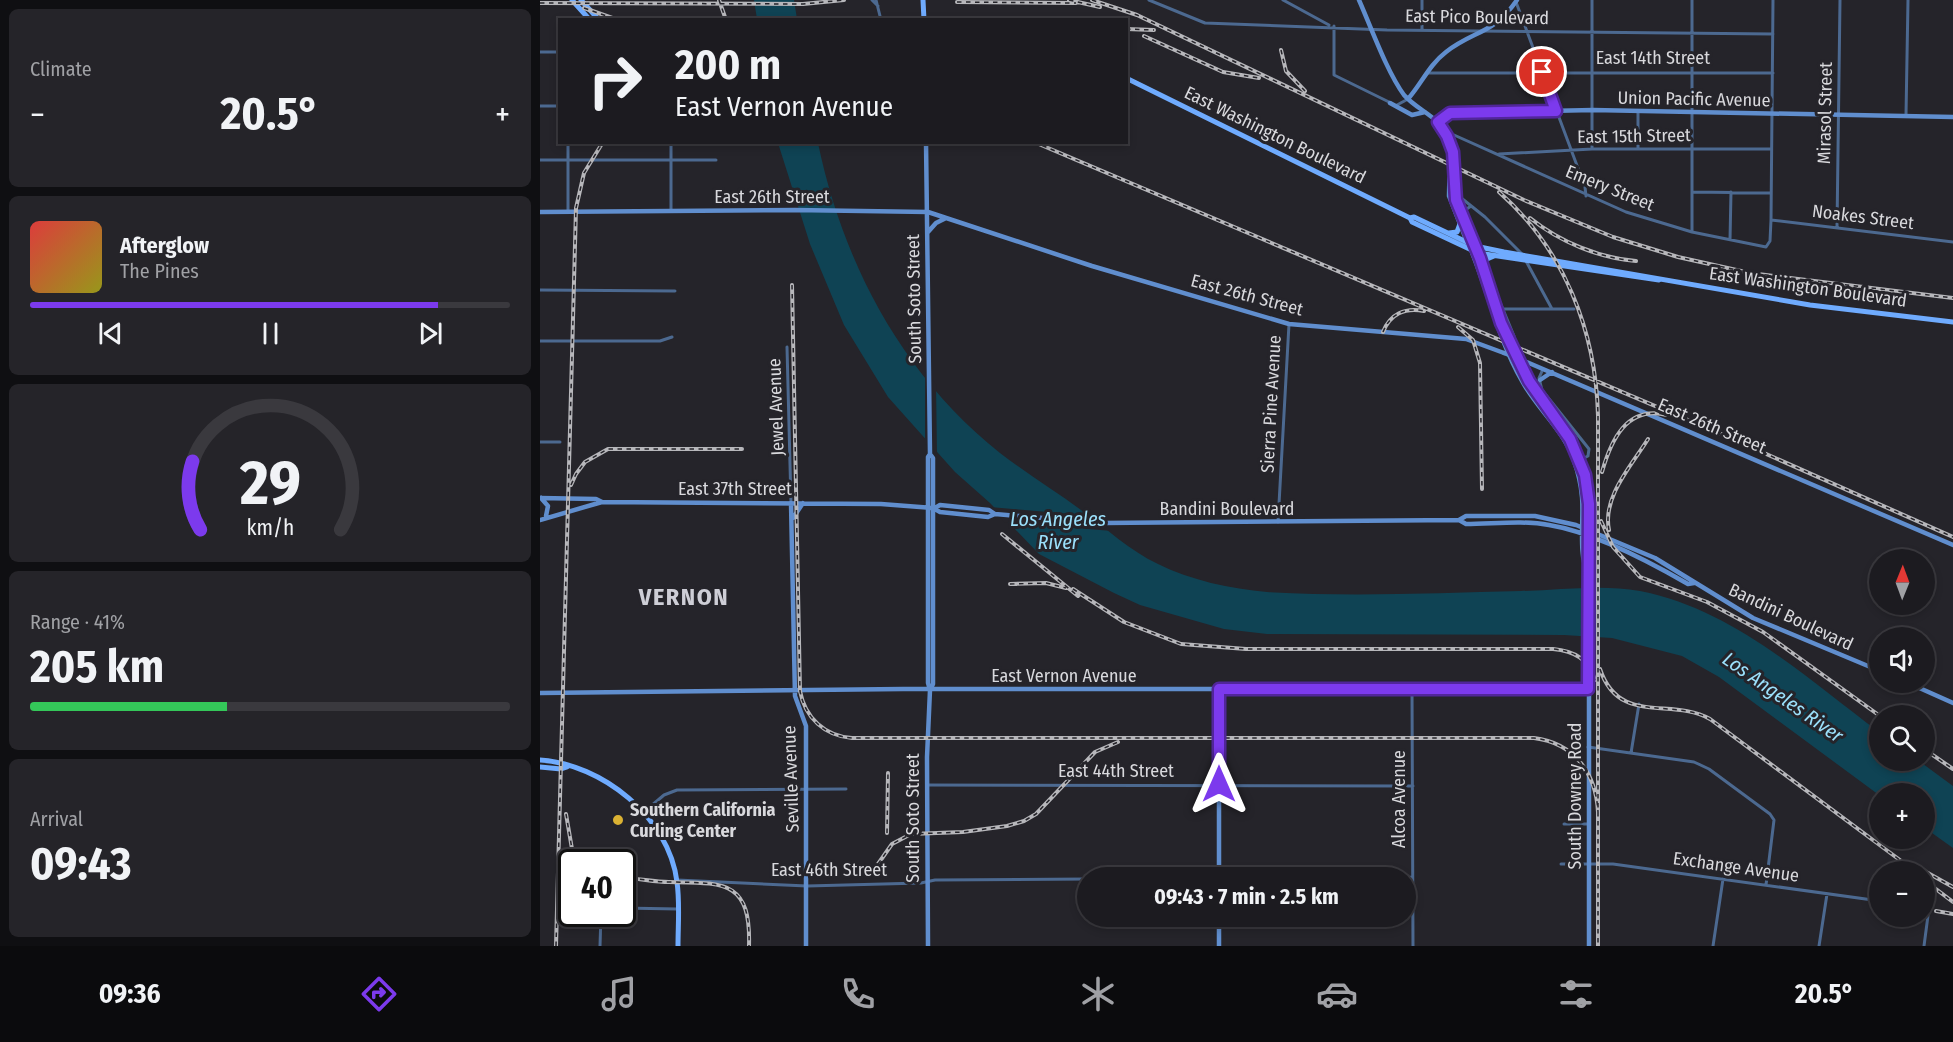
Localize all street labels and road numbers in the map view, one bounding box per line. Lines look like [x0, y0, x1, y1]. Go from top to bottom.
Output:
street label: East Pico Boulevard [1405, 5, 1549, 29]
street label: East 14th Street [1596, 47, 1710, 69]
street label: Mirasol Street [1813, 62, 1837, 164]
street label: East Washington Boulevard [1181, 81, 1369, 189]
street label: Union Pacific Avenue [1617, 87, 1771, 111]
street label: East 15th Street [1577, 124, 1691, 148]
street label: Emery Street [1562, 160, 1658, 216]
street label: East 26th Street [714, 186, 830, 208]
street label: Noakes Street [1811, 200, 1915, 234]
street label: South Soto Street [902, 234, 926, 364]
street label: East Washington Boulevard [1708, 262, 1908, 312]
street label: East 26th Street [1188, 269, 1306, 321]
street label: Sierra Pine Avenue [1256, 334, 1286, 474]
street label: Jewel Avenue [763, 358, 789, 456]
street label: East 26th Street [1655, 393, 1770, 459]
street label: East 37th Street [678, 478, 792, 500]
street label: Bandini Boulevard [1160, 498, 1294, 520]
street label: Bandini Boulevard [1725, 579, 1857, 655]
street label: East Vernon Avenue [991, 665, 1137, 687]
street label: South Downey Road [1564, 722, 1586, 870]
street label: Seville Avenue [778, 725, 804, 833]
street label: Alcoa Avenue [1388, 750, 1410, 848]
street label: South Soto Street [902, 753, 924, 883]
street label: East 44th Street [1058, 760, 1174, 782]
street label: Exchange Avenue [1672, 847, 1801, 887]
street label: East 46th Street [771, 859, 887, 881]

